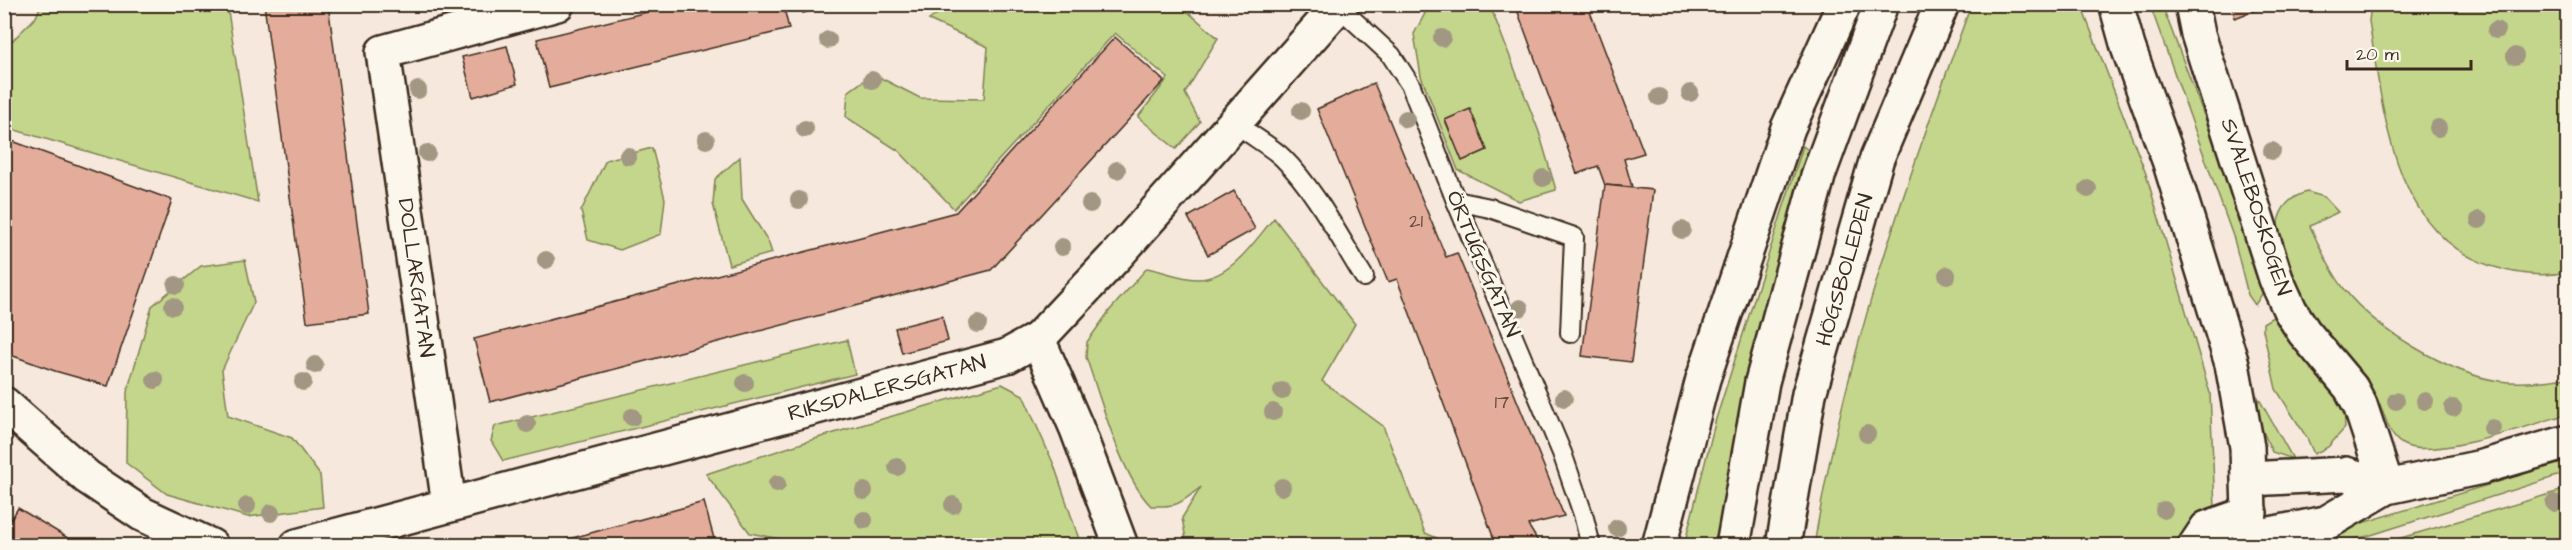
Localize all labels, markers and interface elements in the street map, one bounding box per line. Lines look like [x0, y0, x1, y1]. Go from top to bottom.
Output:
scale bar [2347, 33, 2472, 71]
text: 20 m [2356, 42, 2399, 67]
street label: SVALEBOSKOGEN [2213, 114, 2299, 300]
street label: ÖRTUGSGATAN [1438, 186, 1528, 342]
street label: HÖGSBOLEDEN [1808, 190, 1882, 350]
street label: DOLLARGATAN [390, 197, 443, 360]
house number: 21 [1409, 207, 1423, 235]
street label: RIKSDALERSGATAN [785, 347, 990, 429]
house number: 17 [1495, 388, 1509, 416]

